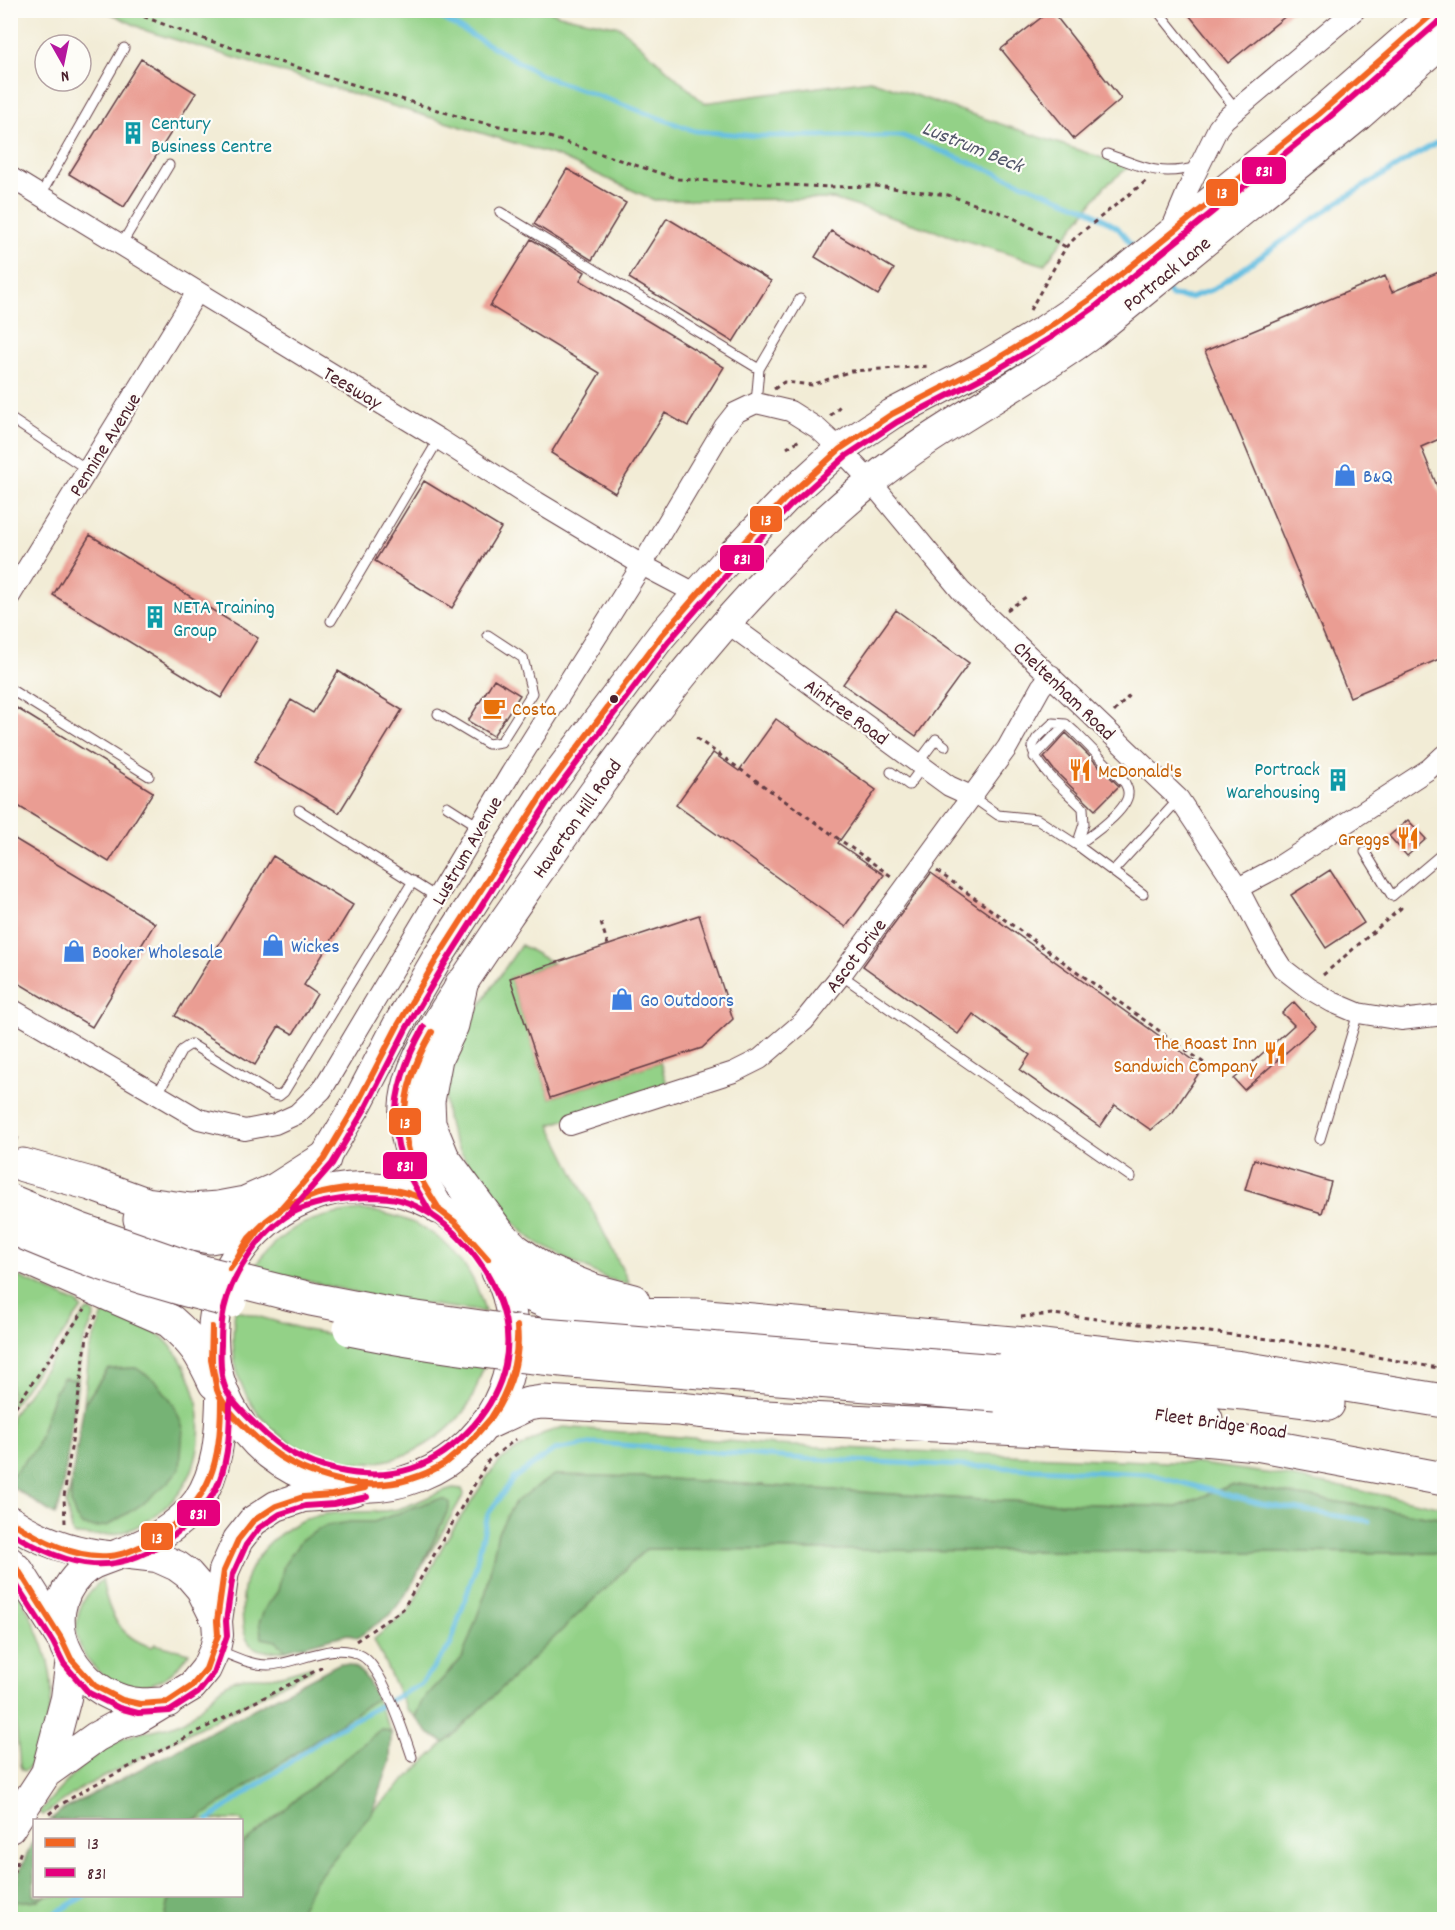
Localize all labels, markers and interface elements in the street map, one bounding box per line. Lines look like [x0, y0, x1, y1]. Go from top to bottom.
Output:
north arrow [33, 33, 93, 93]
text: N [59, 63, 71, 87]
place label: Century Business Centre [151, 111, 272, 162]
water label: Lustrum Beck [917, 115, 1029, 184]
building icon: Century Business Centre [120, 120, 146, 146]
line badge: 831 [1241, 156, 1287, 185]
text: 831 [1255, 161, 1273, 184]
line badge: 13 [1205, 178, 1239, 207]
text: 13 [1217, 183, 1227, 206]
street label: Portrack Lane [1118, 231, 1218, 320]
street label: Teesway [317, 361, 387, 419]
street label: Pennine Avenue [64, 388, 150, 503]
shop icon: B&Q [1332, 462, 1358, 488]
place label: B&Q [1363, 464, 1393, 492]
line badge: 13 [749, 505, 783, 533]
text: 13 [761, 510, 771, 533]
line badge: 831 [719, 544, 765, 572]
text: 831 [733, 549, 751, 572]
place label: NETA Training Group [173, 595, 275, 646]
building icon: NETA Training Group [142, 604, 168, 630]
street label: Cheltenham Road [1006, 636, 1120, 748]
street label: Aintree Road [797, 673, 893, 754]
unlabelled marker [608, 693, 620, 705]
cafe icon: Costa [481, 695, 507, 721]
place label: Costa [512, 697, 557, 725]
street label: Haverton Hill Road [527, 754, 630, 885]
restaurant icon: McDonald's [1067, 757, 1093, 783]
place label: Portrack Warehousing [1226, 757, 1320, 808]
place label: McDonald's [1098, 759, 1182, 787]
building icon: Portrack Warehousing [1325, 767, 1351, 793]
street label: Lustrum Avenue [426, 792, 511, 911]
restaurant icon: Greggs [1395, 825, 1421, 851]
place label: Greggs [1338, 827, 1390, 855]
street label: Ascot Drive [820, 914, 895, 1000]
shop icon: Wickes [260, 932, 286, 958]
place label: Wickes [291, 934, 340, 962]
shop icon: Booker Wholesale [61, 938, 87, 964]
place label: Booker Wholesale [92, 940, 223, 968]
shop icon: Go Outdoors [609, 986, 635, 1012]
place label: Go Outdoors [640, 988, 734, 1016]
place label: The Roast Inn Sandwich Company [1113, 1031, 1258, 1082]
restaurant icon: The Roast Inn Sandwich Company [1262, 1040, 1288, 1066]
line badge: 13 [388, 1107, 422, 1136]
text: 13 [400, 1113, 410, 1136]
line badge: 831 [382, 1151, 428, 1180]
text: 831 [396, 1156, 414, 1179]
street label: Fleet Bridge Road [1153, 1402, 1288, 1448]
line badge: 831 [176, 1499, 221, 1527]
text: 831 [189, 1504, 207, 1527]
line badge: 13 [140, 1522, 174, 1551]
text: 13 [152, 1528, 162, 1551]
legend [33, 1819, 243, 1897]
text: 13 [87, 1833, 99, 1858]
text: 831 [87, 1863, 106, 1888]

